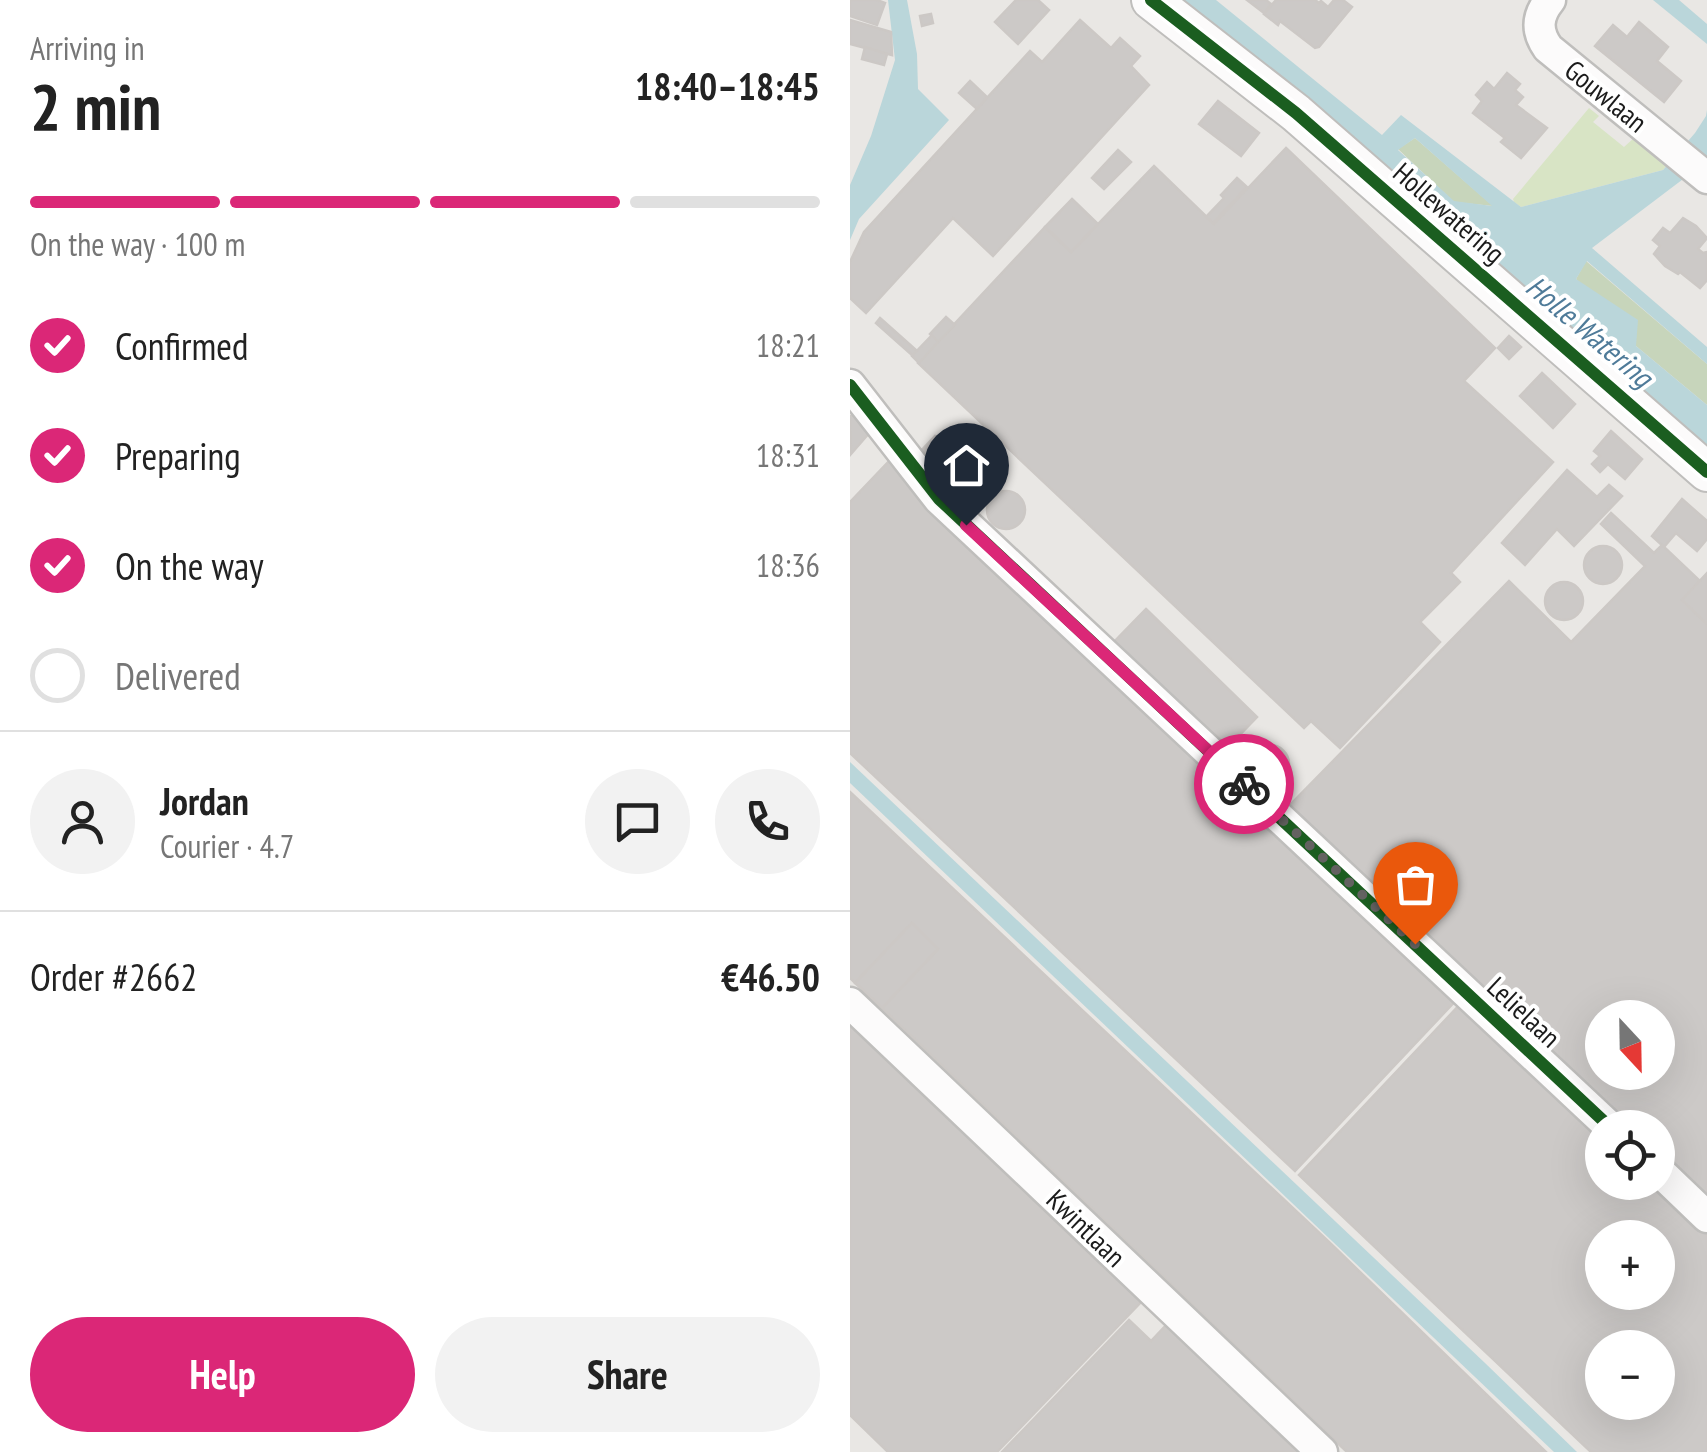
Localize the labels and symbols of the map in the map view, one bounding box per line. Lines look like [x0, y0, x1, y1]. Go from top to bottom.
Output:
street label: Gouwlaan [1557, 51, 1655, 140]
street label: Hollewatering [1386, 154, 1513, 271]
water label: Holle Watering [1519, 267, 1663, 396]
pin [924, 423, 1009, 526]
courier [1194, 734, 1294, 834]
pin [1373, 842, 1458, 945]
street label: Lelielaan [1480, 968, 1569, 1055]
north arrow [1585, 1000, 1675, 1090]
street label: Kwintlaan [1039, 1181, 1134, 1274]

